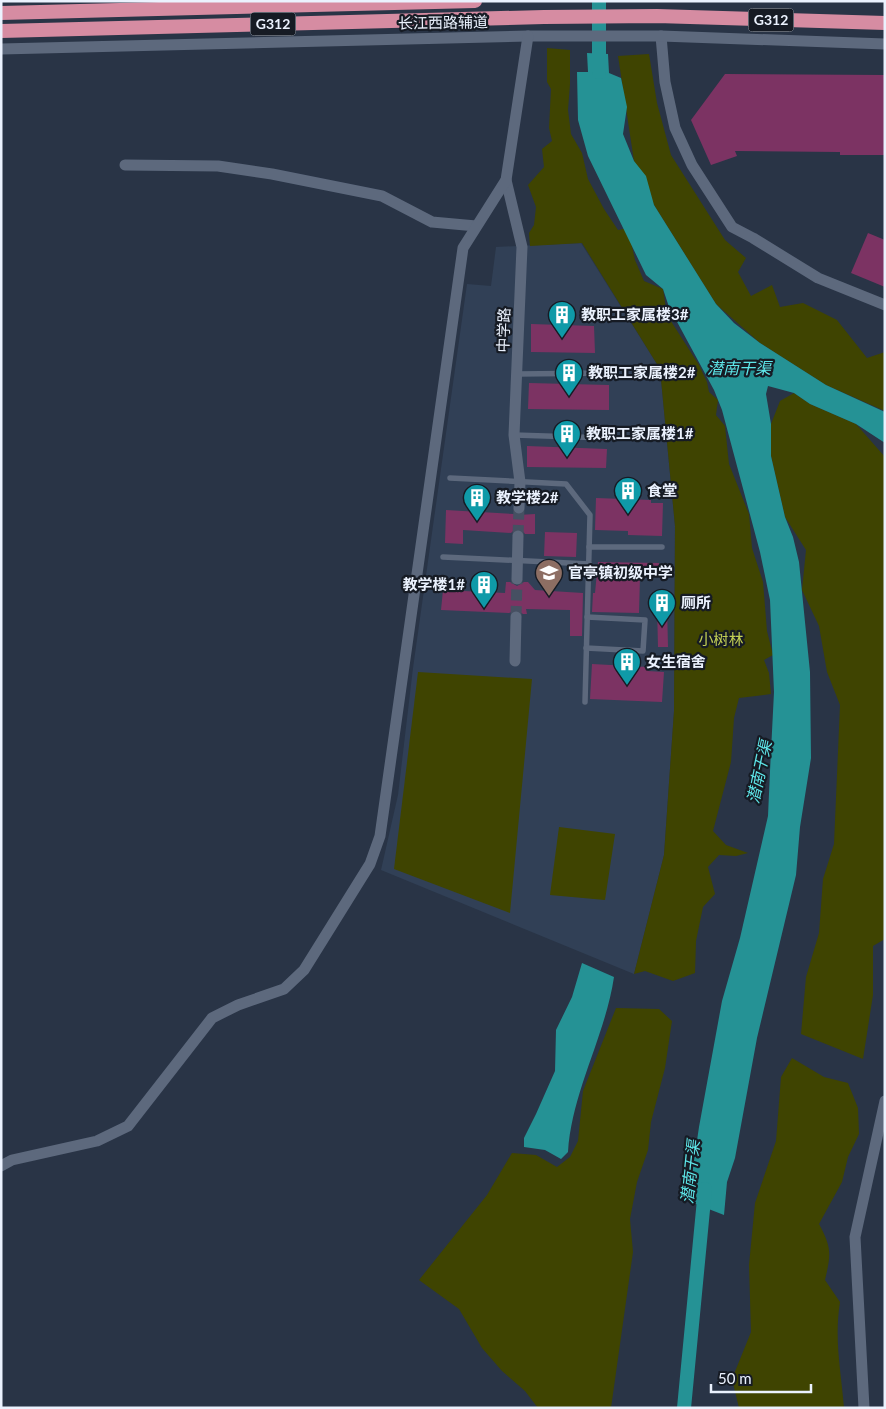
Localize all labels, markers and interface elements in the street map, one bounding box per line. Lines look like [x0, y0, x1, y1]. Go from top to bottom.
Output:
road number: G312 [748, 8, 794, 32]
road number: G312 [250, 12, 296, 36]
street label: 长江西路辅道 [398, 12, 488, 32]
building icon: 教职工家属楼3# [547, 300, 577, 339]
place label: 教职工家属楼3# [581, 305, 689, 323]
street label: 中学路 [493, 307, 513, 353]
building icon: 教职工家属楼2# [554, 358, 584, 397]
water label: 潜南干渠 [707, 358, 773, 377]
place label: 教职工家属楼2# [588, 363, 696, 381]
building icon: 教职工家属楼1# [552, 419, 582, 458]
place label: 教职工家属楼1# [586, 424, 694, 442]
building icon: 食堂 [613, 476, 643, 515]
place label: 食堂 [647, 481, 677, 499]
building icon: 教学楼2# [462, 483, 492, 522]
place label: 教学楼2# [496, 488, 559, 506]
school or university icon: 官亭镇初级中学 [534, 558, 564, 597]
place label: 官亭镇初级中学 [568, 563, 673, 581]
building icon: 教学楼1# [469, 570, 499, 609]
place label: 教学楼1# [403, 575, 465, 593]
building icon: 厕所 [647, 588, 677, 627]
place label: 厕所 [681, 593, 711, 611]
park label: 小树林 [698, 630, 744, 648]
building icon: 女生宿舍 [612, 647, 642, 686]
place label: 女生宿舍 [646, 652, 706, 670]
water label: 潜南干渠 [743, 737, 775, 805]
water label: 潜南干渠 [677, 1137, 703, 1205]
scale bar [711, 1362, 811, 1394]
text: 50 m [718, 1369, 752, 1387]

